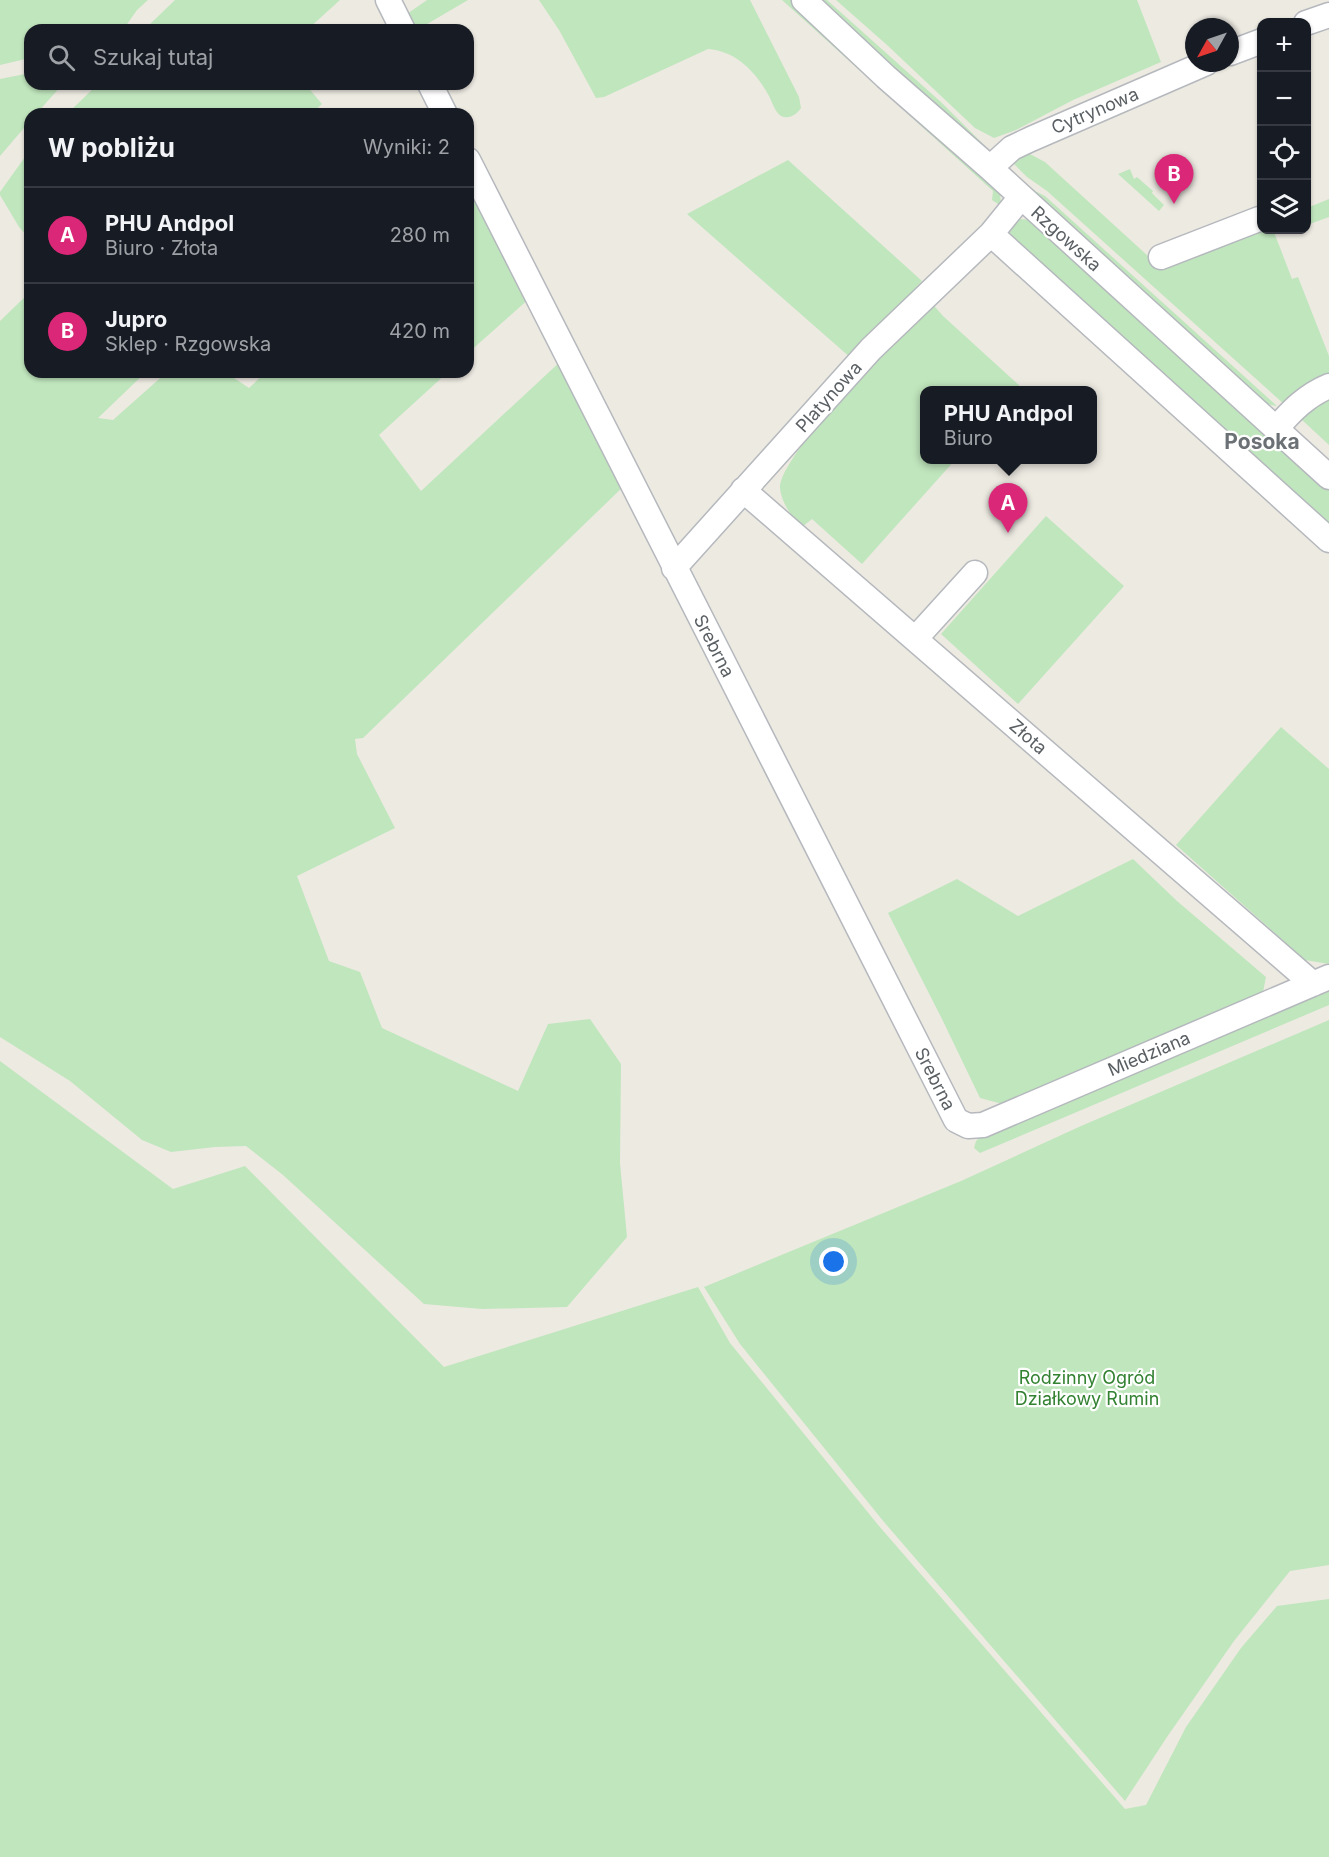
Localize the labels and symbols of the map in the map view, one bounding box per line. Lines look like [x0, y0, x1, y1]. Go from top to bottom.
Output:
north arrow [1185, 18, 1239, 72]
street label: Cytrynowa [1048, 83, 1141, 138]
pin: B [1154, 154, 1194, 204]
street label: Rzgowska [1027, 202, 1106, 276]
street label: Platynowa [791, 357, 866, 436]
district label: Posoka [1224, 429, 1300, 454]
pin: A [988, 484, 1028, 533]
street label: Srebrna [690, 611, 739, 681]
street label: Złota [1005, 715, 1051, 759]
street label: Miedziana [1105, 1027, 1193, 1080]
street label: Srebrna [911, 1044, 960, 1114]
your location [819, 1247, 848, 1276]
park label: Rodzinny Ogród Działkowy Rumin [1015, 1367, 1159, 1409]

